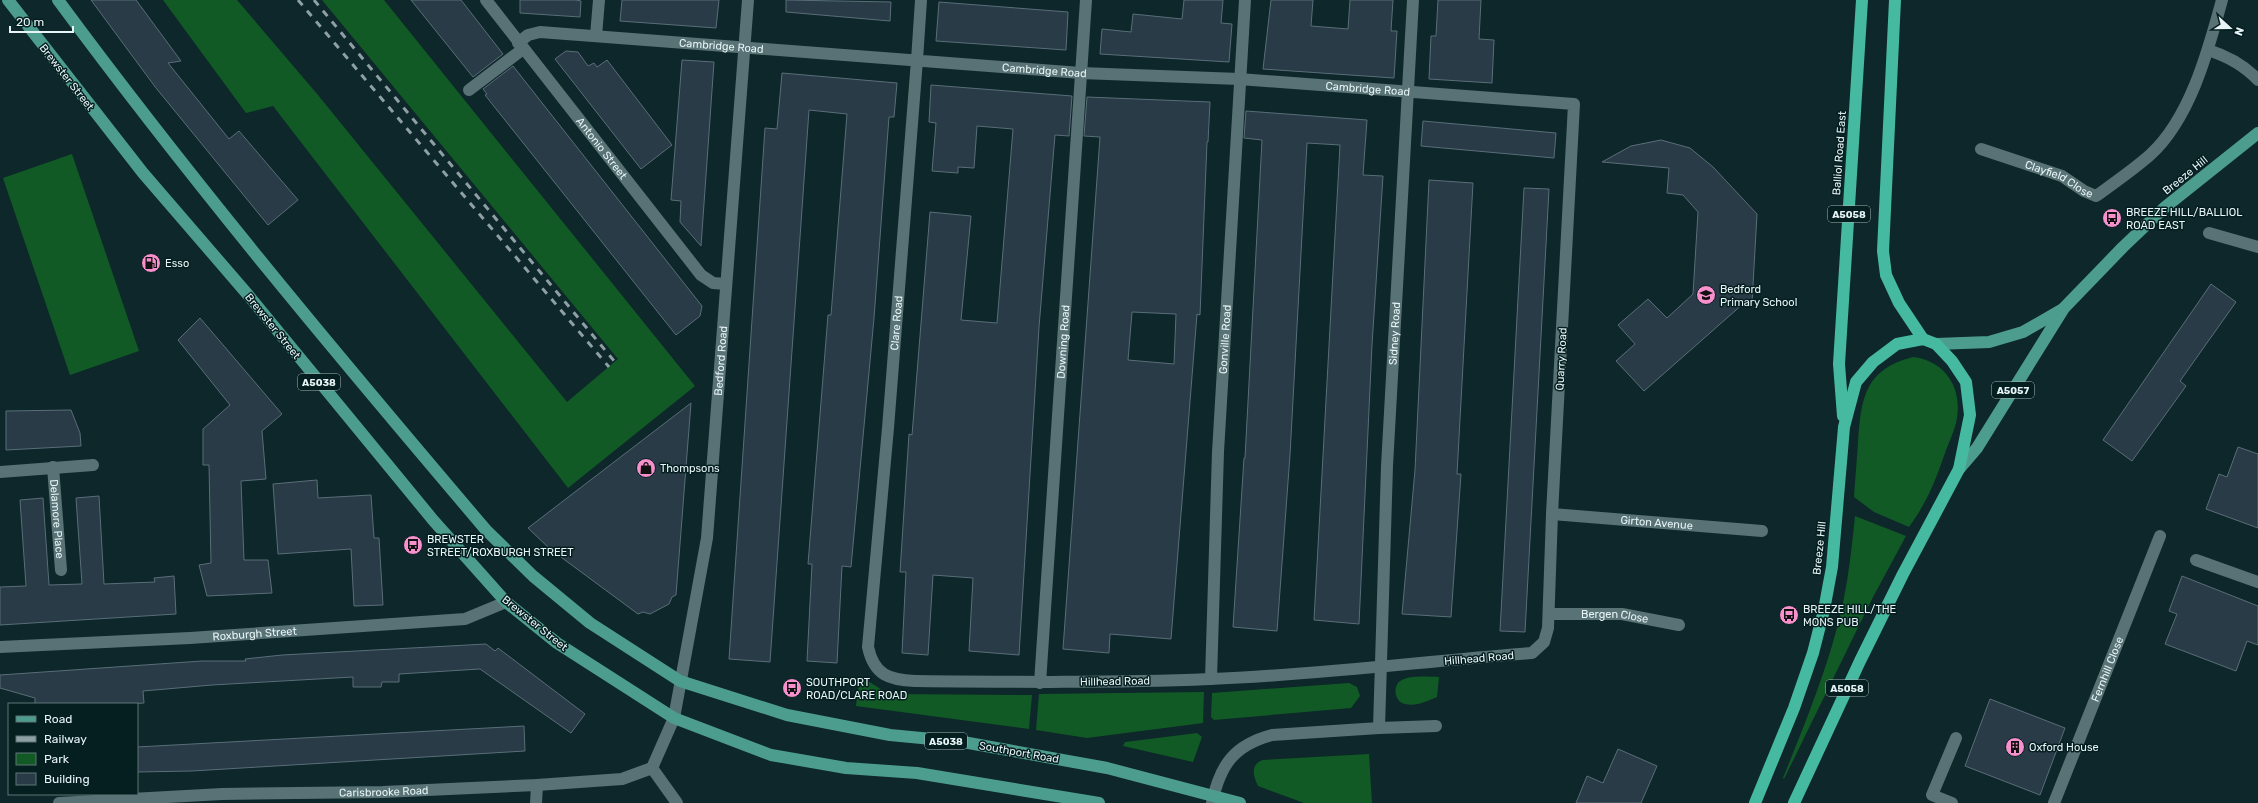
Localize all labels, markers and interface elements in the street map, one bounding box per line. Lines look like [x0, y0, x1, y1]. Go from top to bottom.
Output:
scale bar [10, 8, 73, 34]
north arrow [2210, 8, 2250, 48]
text: 20 m [16, 15, 44, 29]
text: N [2231, 25, 2246, 38]
street label: Cambridge Road [679, 37, 764, 56]
street label: Brewster Street [37, 42, 97, 114]
street label: Cambridge Road [1002, 61, 1087, 80]
street label: Cambridge Road [1325, 79, 1410, 99]
street label: Balliol Road East [1830, 110, 1849, 196]
street label: Antonio Street [573, 115, 630, 182]
street label: Breeze Hill [2160, 153, 2210, 197]
street label: Clayfield Close [2023, 158, 2095, 201]
road number: A5058 [1828, 206, 1870, 222]
place label: BREEZE HILL/BALLIOL ROAD EAST [2126, 206, 2242, 232]
bus stop icon: BREEZE HILL/BALLIOL ROAD EAST [2101, 207, 2123, 229]
fuel station icon: Esso [140, 252, 162, 274]
place label: Esso [165, 257, 189, 270]
place label: Bedford Primary School [1720, 283, 1797, 309]
school or university icon: Bedford Primary School [1695, 284, 1717, 306]
street label: Brewster Street [242, 291, 303, 362]
street label: Clare Road [888, 295, 905, 351]
street label: Sidney Road [1387, 302, 1403, 365]
street label: Downing Road [1055, 304, 1072, 379]
street label: Gonville Road [1217, 304, 1234, 374]
street label: Bedford Road [712, 325, 730, 396]
street label: Quarry Road [1553, 327, 1570, 391]
road number: A5038 [298, 374, 340, 390]
road number: A5057 [1992, 382, 2034, 398]
shop icon: Thompsons [635, 457, 657, 479]
place label: Thompsons [660, 462, 720, 475]
street label: Delamore Place [47, 479, 66, 559]
street label: Girton Avenue [1620, 514, 1693, 532]
street label: Breeze Hill [1810, 521, 1829, 576]
place label: BREWSTER STREET/ROXBURGH STREET [427, 533, 574, 559]
bus stop icon: BREWSTER STREET/ROXBURGH STREET [402, 534, 424, 556]
street label: Brewster Street [499, 593, 571, 654]
place label: BREEZE HILL/THE MONS PUB [1803, 603, 1897, 629]
bus stop icon: BREEZE HILL/THE MONS PUB [1778, 604, 1800, 626]
street label: Bergen Close [1581, 608, 1650, 626]
street label: Roxburgh Street [212, 625, 298, 643]
street label: Fernhill Close [2089, 635, 2126, 704]
street label: Hillhead Road [1444, 649, 1515, 668]
street label: Hillhead Road [1080, 674, 1150, 689]
place label: SOUTHPORT ROAD/CLARE ROAD [806, 676, 907, 702]
bus stop icon: SOUTHPORT ROAD/CLARE ROAD [781, 677, 803, 699]
road number: A5058 [1826, 680, 1868, 696]
legend [8, 703, 138, 795]
text: Road [44, 712, 72, 726]
text: Railway [44, 732, 87, 746]
road number: A5038 [925, 733, 967, 749]
building icon: Oxford House [2004, 736, 2026, 758]
street label: Southport Road [978, 739, 1060, 766]
place label: Oxford House [2029, 741, 2099, 754]
text: Park [44, 752, 70, 766]
text: Building [44, 772, 90, 786]
street label: Carisbrooke Road [339, 784, 429, 800]

